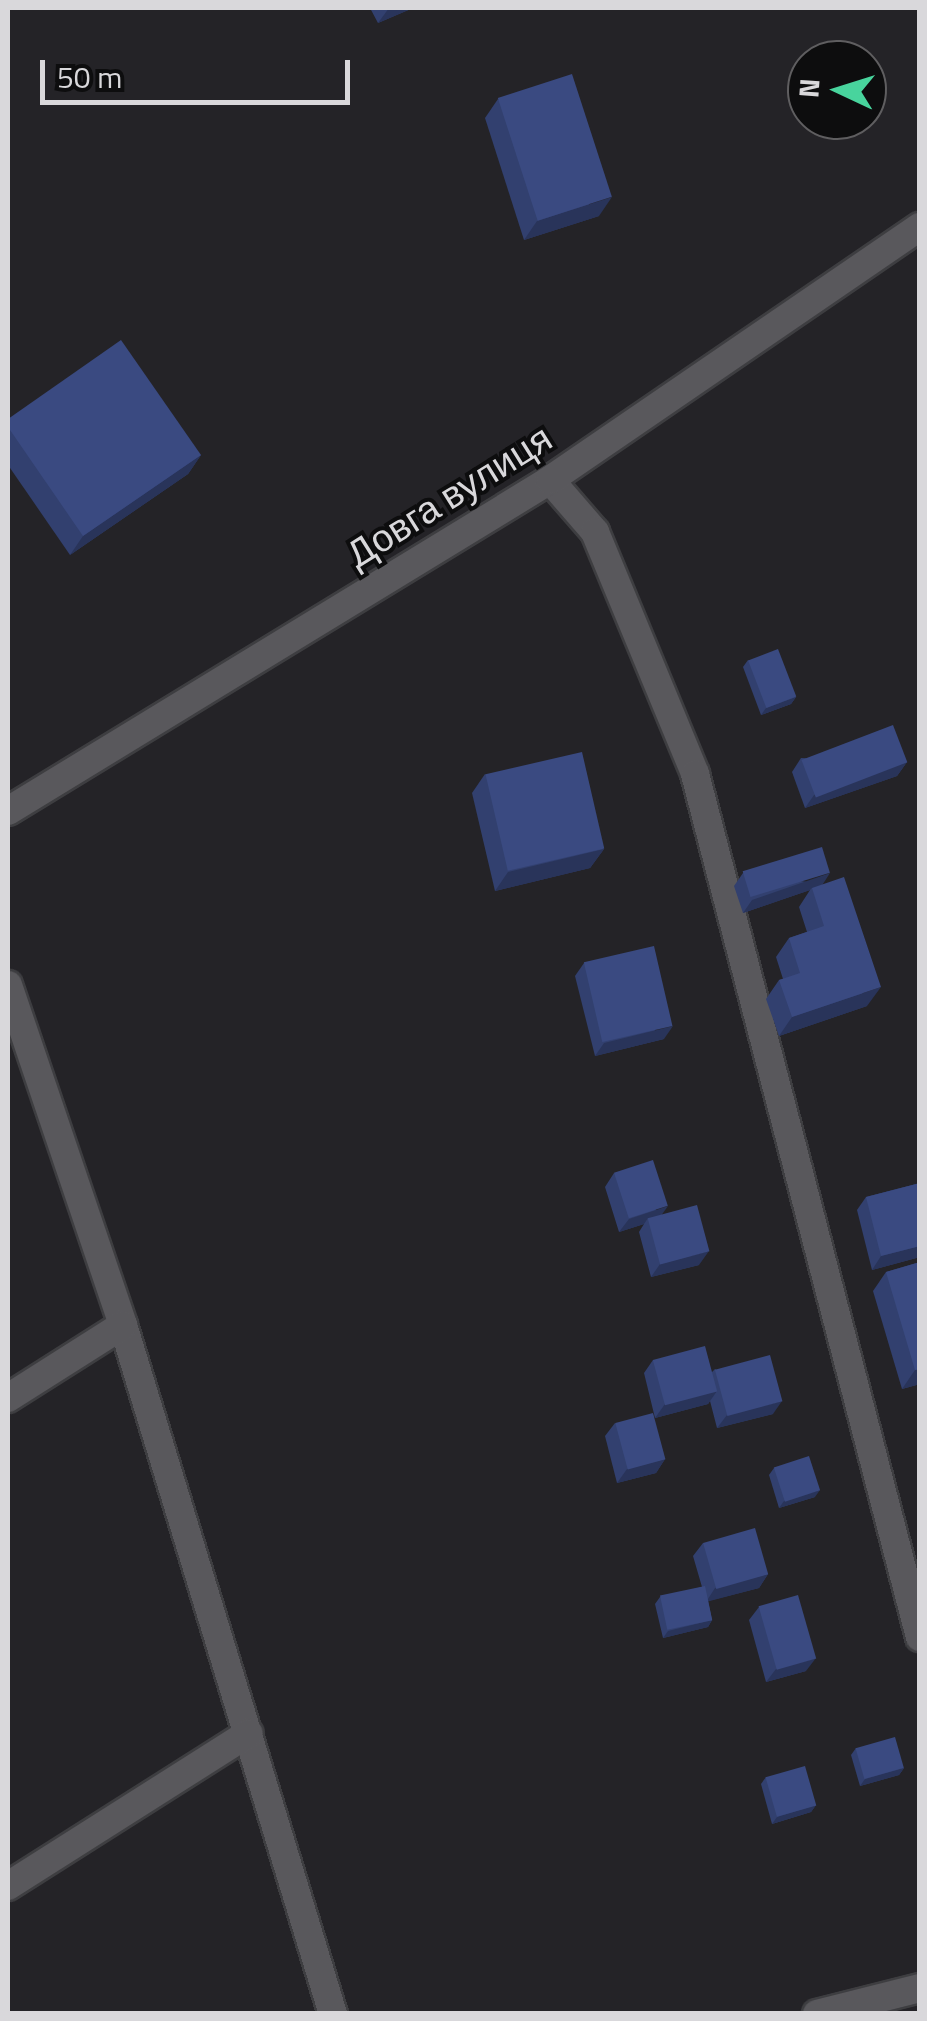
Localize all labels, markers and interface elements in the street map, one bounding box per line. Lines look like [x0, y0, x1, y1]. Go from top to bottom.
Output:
scale bar [45, 40, 355, 102]
north arrow [787, 40, 887, 140]
text: 50 m [57, 54, 122, 100]
text: N [786, 77, 831, 99]
street label: Довга вулиця [338, 415, 560, 577]

